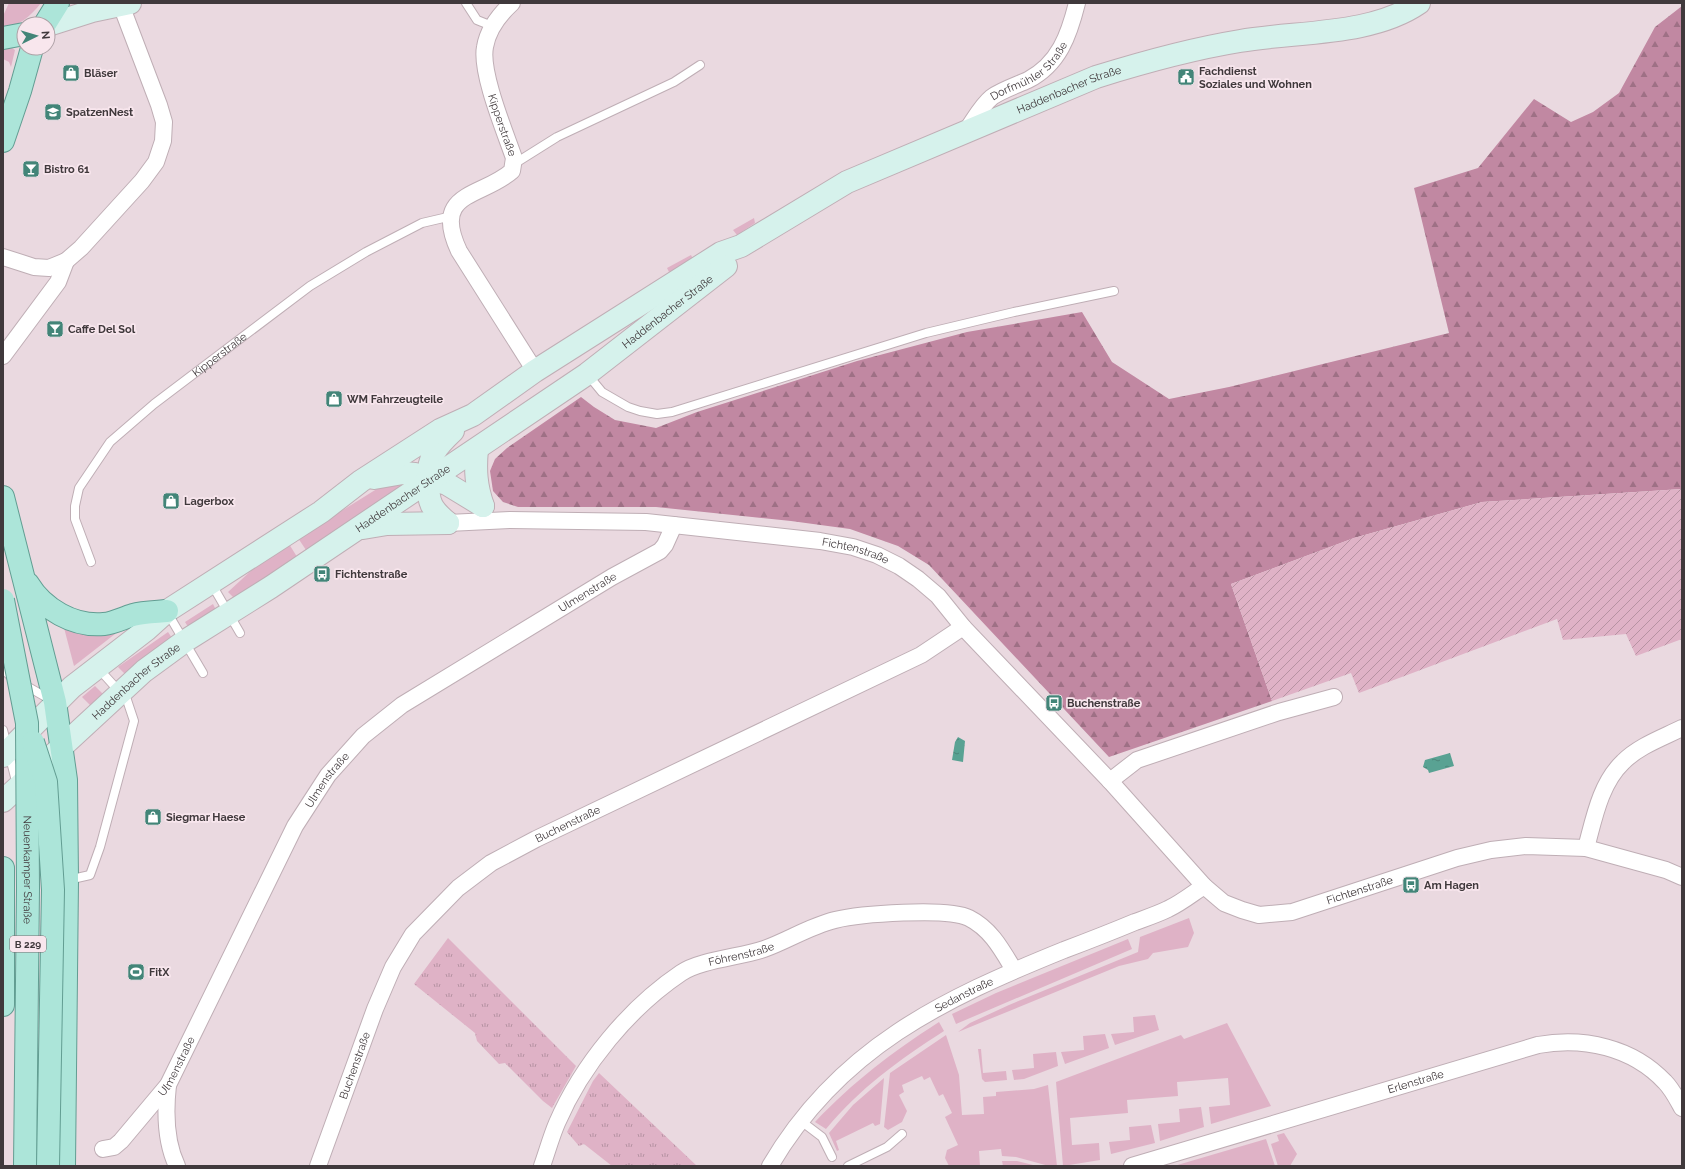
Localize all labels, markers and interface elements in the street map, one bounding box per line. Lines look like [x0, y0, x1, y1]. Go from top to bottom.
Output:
north arrow [16, 16, 56, 56]
text: N [39, 30, 52, 40]
street label: Dorfmühler Straße [988, 39, 1070, 103]
shop icon: Bläser [61, 63, 81, 83]
street label: Haddenbacher Straße [1015, 63, 1123, 116]
place label: Fachdienst Soziales und Wohnen [1199, 65, 1312, 91]
place label: Bläser [84, 67, 118, 80]
public building icon: Fachdienst Soziales und Wohnen [1176, 67, 1196, 87]
street label: Kipperstraße [486, 92, 520, 158]
school or university icon: SpatzenNest [43, 102, 63, 122]
place label: SpatzenNest [66, 106, 134, 119]
bar icon: Bistro 61 [21, 159, 41, 179]
place label: Bistro 61 [44, 163, 90, 176]
street label: Haddenbacher Straße [619, 272, 716, 351]
bar icon: Caffe Del Sol [45, 319, 65, 339]
place label: Caffe Del Sol [68, 323, 136, 336]
street label: Kipperstraße [190, 329, 250, 379]
shop icon: WM Fahrzeugteile [324, 389, 344, 409]
place label: WM Fahrzeugteile [347, 393, 444, 406]
street label: Haddenbacher Straße [353, 461, 453, 535]
shop icon: Lagerbox [161, 491, 181, 511]
place label: Lagerbox [184, 495, 234, 508]
street label: Fichtenstraße [821, 535, 892, 567]
bus stop icon: Fichtenstraße [312, 564, 332, 584]
place label: Fichtenstraße [335, 568, 408, 581]
street label: Ulmenstraße [556, 569, 619, 615]
street label: Haddenbacher Straße [89, 640, 183, 722]
bus stop icon: Buchenstraße [1044, 693, 1064, 713]
place label: Buchenstraße [1067, 697, 1141, 710]
street label: Ulmenstraße [302, 749, 352, 810]
street label: Buchenstraße [533, 803, 603, 845]
shop icon: Siegmar Haese [143, 807, 163, 827]
place label: Siegmar Haese [166, 811, 246, 824]
street label: Neuenkamper Straße [21, 815, 35, 925]
street label: Fichtenstraße [1325, 873, 1395, 907]
bus stop icon: Am Hagen [1401, 875, 1421, 895]
place label: Am Hagen [1424, 879, 1479, 892]
road number: B 229 [10, 936, 46, 952]
street label: Föhrenstraße [707, 939, 776, 968]
sports icon: FitX [126, 962, 146, 982]
place label: FitX [149, 966, 170, 979]
street label: Sedanstraße [932, 974, 996, 1015]
street label: Buchenstraße [336, 1030, 373, 1101]
street label: Ulmenstraße [155, 1034, 198, 1099]
street label: Erlenstraße [1386, 1067, 1446, 1096]

